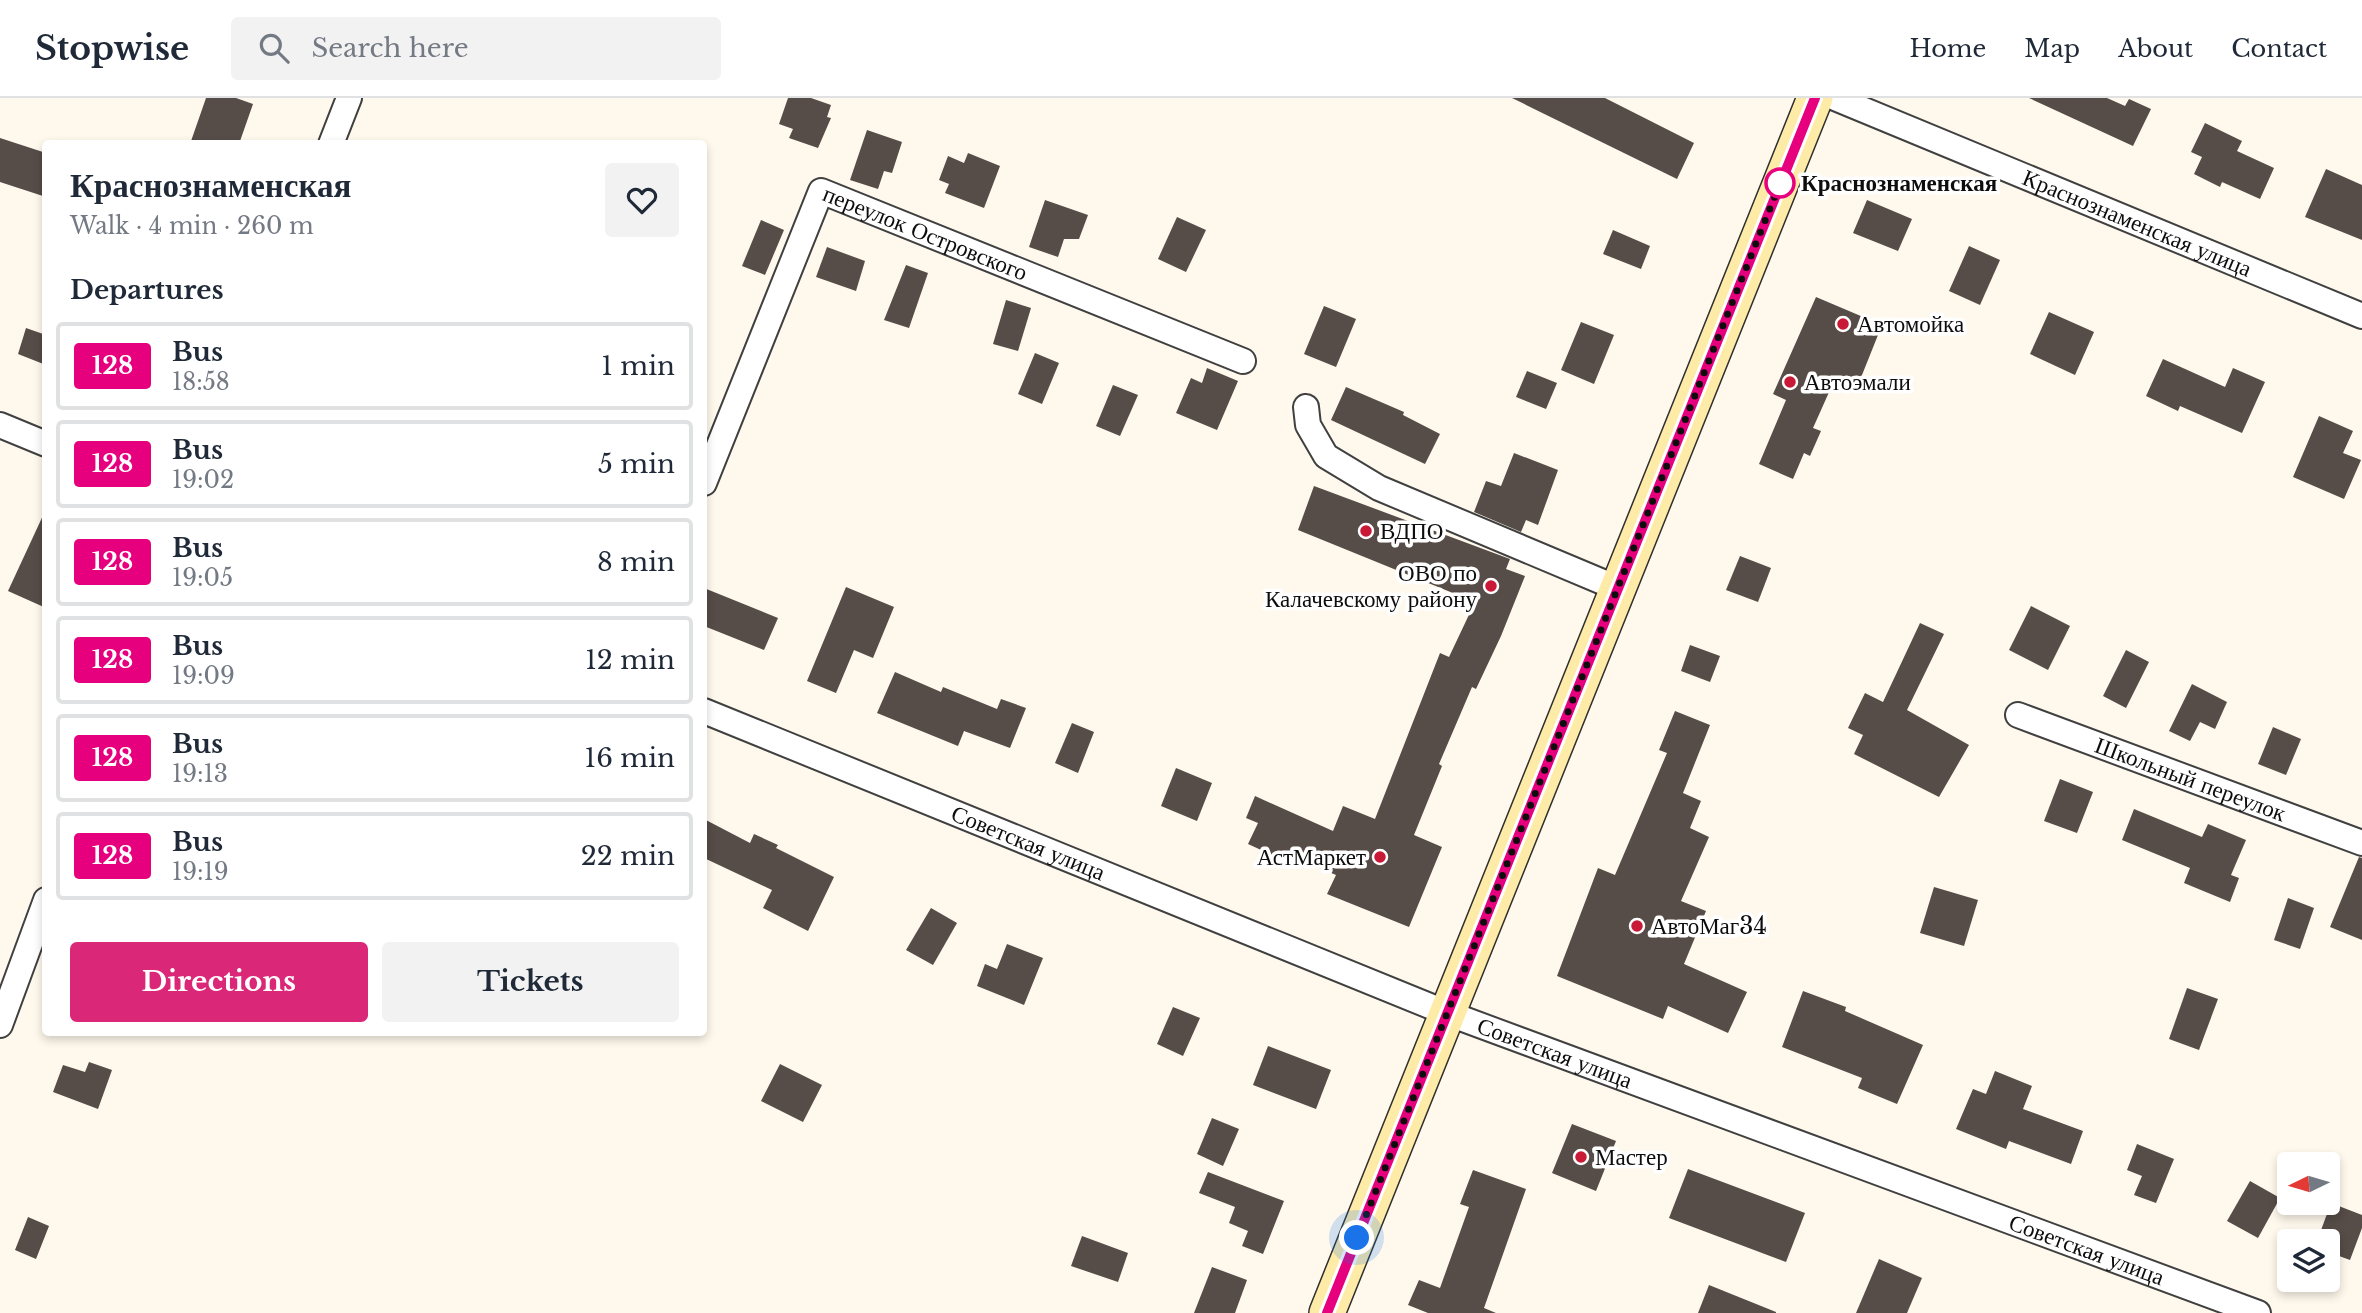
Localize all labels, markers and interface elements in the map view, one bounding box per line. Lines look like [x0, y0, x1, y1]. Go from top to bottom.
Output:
search box [231, 17, 721, 80]
text: Stopwise [35, 28, 189, 69]
icon: search [255, 29, 293, 67]
text: Search here [311, 32, 469, 64]
text: Home [1910, 34, 1986, 63]
text: Map [2024, 34, 2080, 63]
text: About [2118, 34, 2193, 63]
text: Contact [2231, 34, 2327, 63]
button: heart [605, 163, 679, 237]
street label: Краснознаменская улица [2019, 163, 2256, 283]
text: Краснознаменская [70, 165, 351, 206]
marker: Краснознаменская [1765, 168, 1795, 198]
place label: Краснознаменская [1801, 169, 1997, 197]
street label: переулок Островского [819, 179, 1032, 287]
text: Walk · 4 min · 260 m [70, 212, 314, 240]
text: Departures [70, 274, 224, 306]
place label: Автомойка [1857, 310, 1964, 338]
marker: Автомойка [1835, 316, 1851, 332]
text: Bus [172, 336, 223, 368]
text: 1 min [601, 350, 675, 382]
text: 128 [92, 351, 133, 380]
text: 18:58 [172, 368, 230, 396]
place label: Автоэмали [1804, 368, 1911, 396]
marker: Автоэмали [1782, 374, 1798, 390]
text: Bus [172, 434, 223, 466]
text: 5 min [598, 448, 675, 480]
text: 128 [92, 449, 133, 478]
text: 19:02 [172, 466, 234, 494]
place label: ВДПО [1380, 517, 1443, 545]
marker: ВДПО [1358, 523, 1374, 539]
text: Bus [172, 532, 223, 564]
text: 8 min [597, 546, 675, 578]
text: 128 [92, 547, 133, 576]
place label: ОВО по Калачевскому району [1265, 559, 1477, 613]
text: 19:05 [172, 564, 233, 592]
marker: ОВО по Калачевскому району [1483, 578, 1499, 594]
text: Bus [172, 630, 223, 662]
text: 12 min [585, 644, 675, 676]
text: 128 [92, 645, 133, 674]
text: 19:09 [172, 662, 235, 690]
text: Bus [172, 728, 223, 760]
street label: Школьный переулок [2091, 731, 2290, 828]
text: 16 min [585, 742, 675, 774]
text: 128 [92, 743, 133, 772]
text: 19:13 [172, 760, 228, 788]
street label: Советская улица [947, 799, 1109, 887]
text: Bus [172, 826, 223, 858]
text: 22 min [581, 840, 675, 872]
text: 128 [92, 841, 133, 870]
place label: АстМаркет [1257, 843, 1366, 871]
marker: АстМаркет [1372, 849, 1388, 865]
text: 19:19 [172, 858, 229, 886]
place label: АвтоМаг34 [1651, 912, 1767, 940]
marker: АвтоМаг34 [1629, 918, 1645, 934]
button: Directions [70, 942, 368, 1022]
button: Tickets [382, 942, 679, 1022]
street label: Советская улица [1473, 1011, 1636, 1094]
place label: Мастер [1595, 1143, 1668, 1171]
marker: Мастер [1573, 1149, 1589, 1165]
north arrow [2277, 1152, 2340, 1214]
map controls [2277, 1152, 2340, 1292]
street label: Советская улица [2005, 1208, 2168, 1291]
your location [1339, 1220, 1374, 1255]
button: layers [2277, 1229, 2340, 1292]

